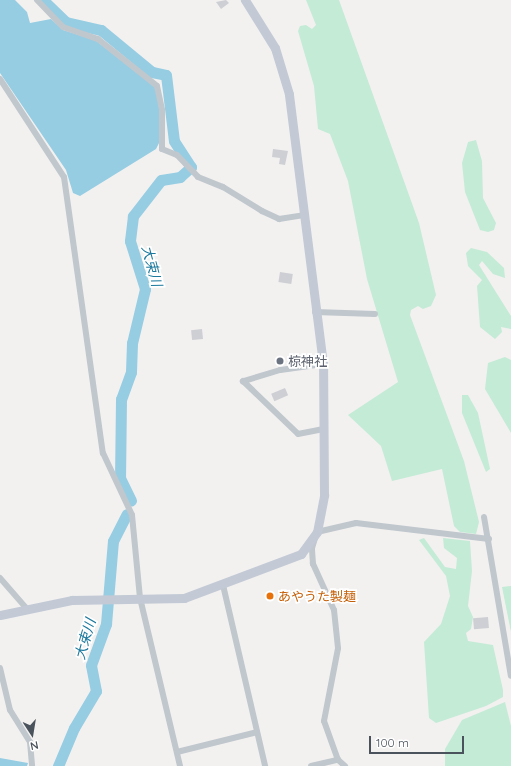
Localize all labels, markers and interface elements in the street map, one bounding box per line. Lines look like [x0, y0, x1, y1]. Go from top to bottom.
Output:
water label: 大束川 [138, 244, 166, 288]
place label: 椋神社 [288, 353, 327, 369]
marker: 椋神社 [275, 356, 285, 366]
place label: あやうた製麺 [278, 588, 356, 604]
marker: あやうた製麺 [265, 591, 275, 601]
water label: 大束川 [71, 616, 99, 662]
north arrow [12, 714, 52, 754]
scale bar [371, 728, 466, 754]
text: 100 m [376, 735, 409, 750]
text: N [29, 738, 40, 753]

